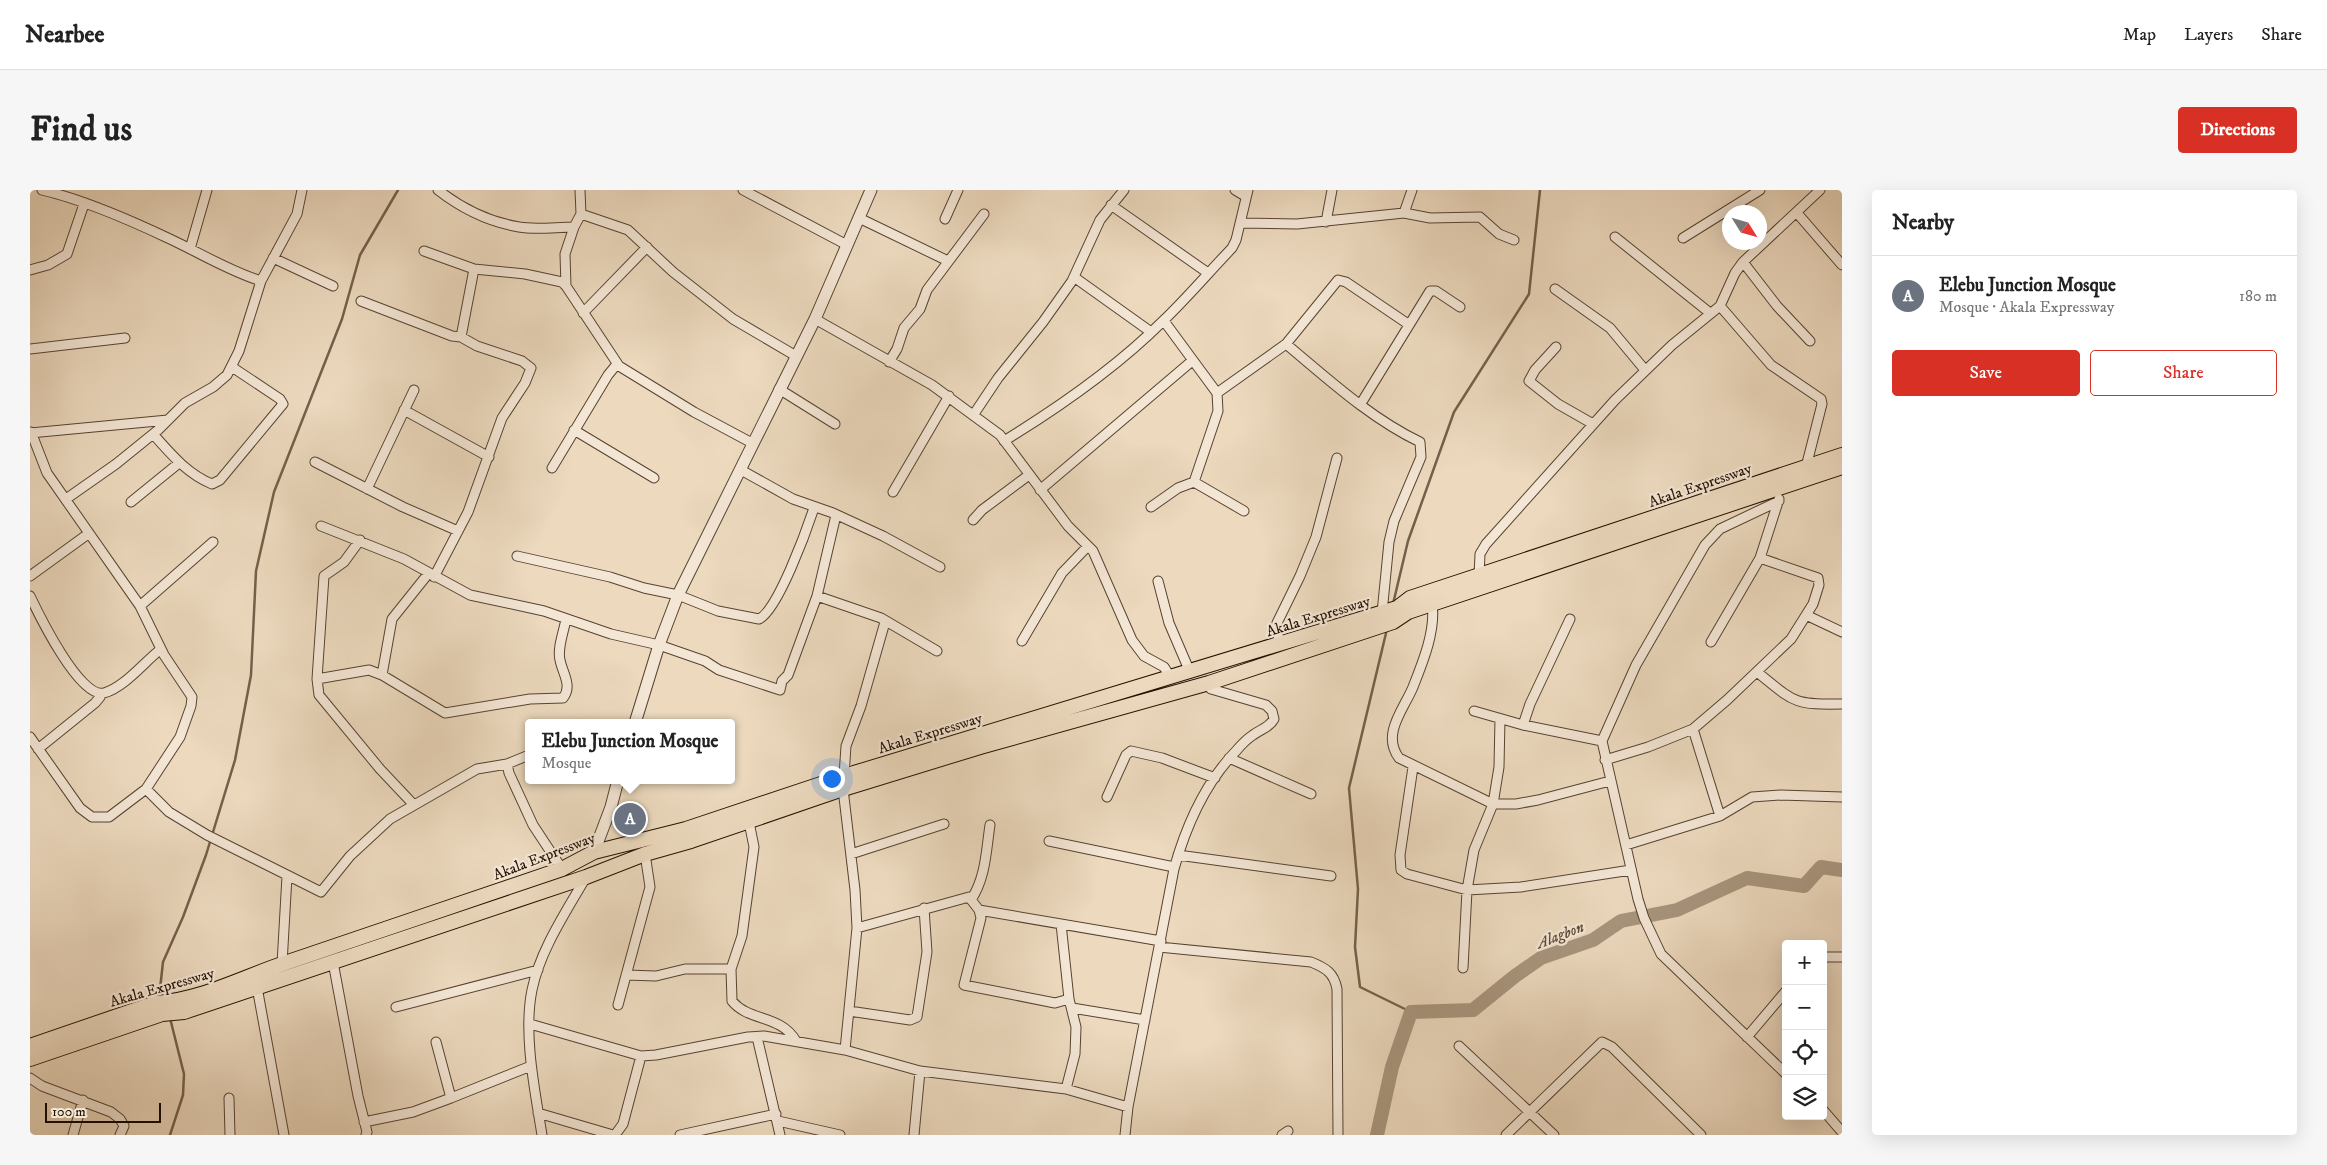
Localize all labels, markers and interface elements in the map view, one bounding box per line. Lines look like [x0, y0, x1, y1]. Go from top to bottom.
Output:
text: Nearbee [25, 20, 104, 50]
text: Map [2123, 24, 2156, 46]
text: Layers [2184, 24, 2233, 46]
text: Share [2261, 24, 2302, 46]
button: Directions [2178, 107, 2297, 153]
text: Find us [30, 108, 132, 152]
north arrow [1722, 205, 1767, 250]
text: Nearby [1892, 210, 1954, 236]
text: Elebu Junction Mosque [1939, 274, 2116, 297]
text: A [1903, 286, 1913, 306]
text: 180 m [2239, 286, 2277, 306]
text: Mosque · Akala Expressway [1939, 297, 2114, 317]
button: Save [1892, 350, 2080, 396]
button: Share [2090, 350, 2277, 396]
street label: Akala Expressway [1646, 459, 1755, 512]
street label: Akala Expressway [1264, 591, 1373, 641]
street label: Akala Expressway [876, 708, 985, 758]
popup [525, 719, 735, 784]
text: Elebu Junction Mosque [542, 730, 718, 753]
text: Mosque [542, 753, 591, 773]
your location [819, 766, 845, 792]
pin: A [614, 800, 646, 838]
street label: Akala Expressway [490, 828, 599, 885]
water label: Alagbon [1532, 917, 1587, 954]
map controls [1782, 940, 1827, 1120]
button: + [1782, 940, 1827, 985]
street label: Akala Expressway [108, 963, 217, 1011]
button: − [1782, 985, 1827, 1030]
button: locate [1782, 1030, 1827, 1075]
button: layers [1782, 1075, 1827, 1120]
scale bar [45, 1100, 161, 1123]
text: 100 m [52, 1103, 86, 1121]

